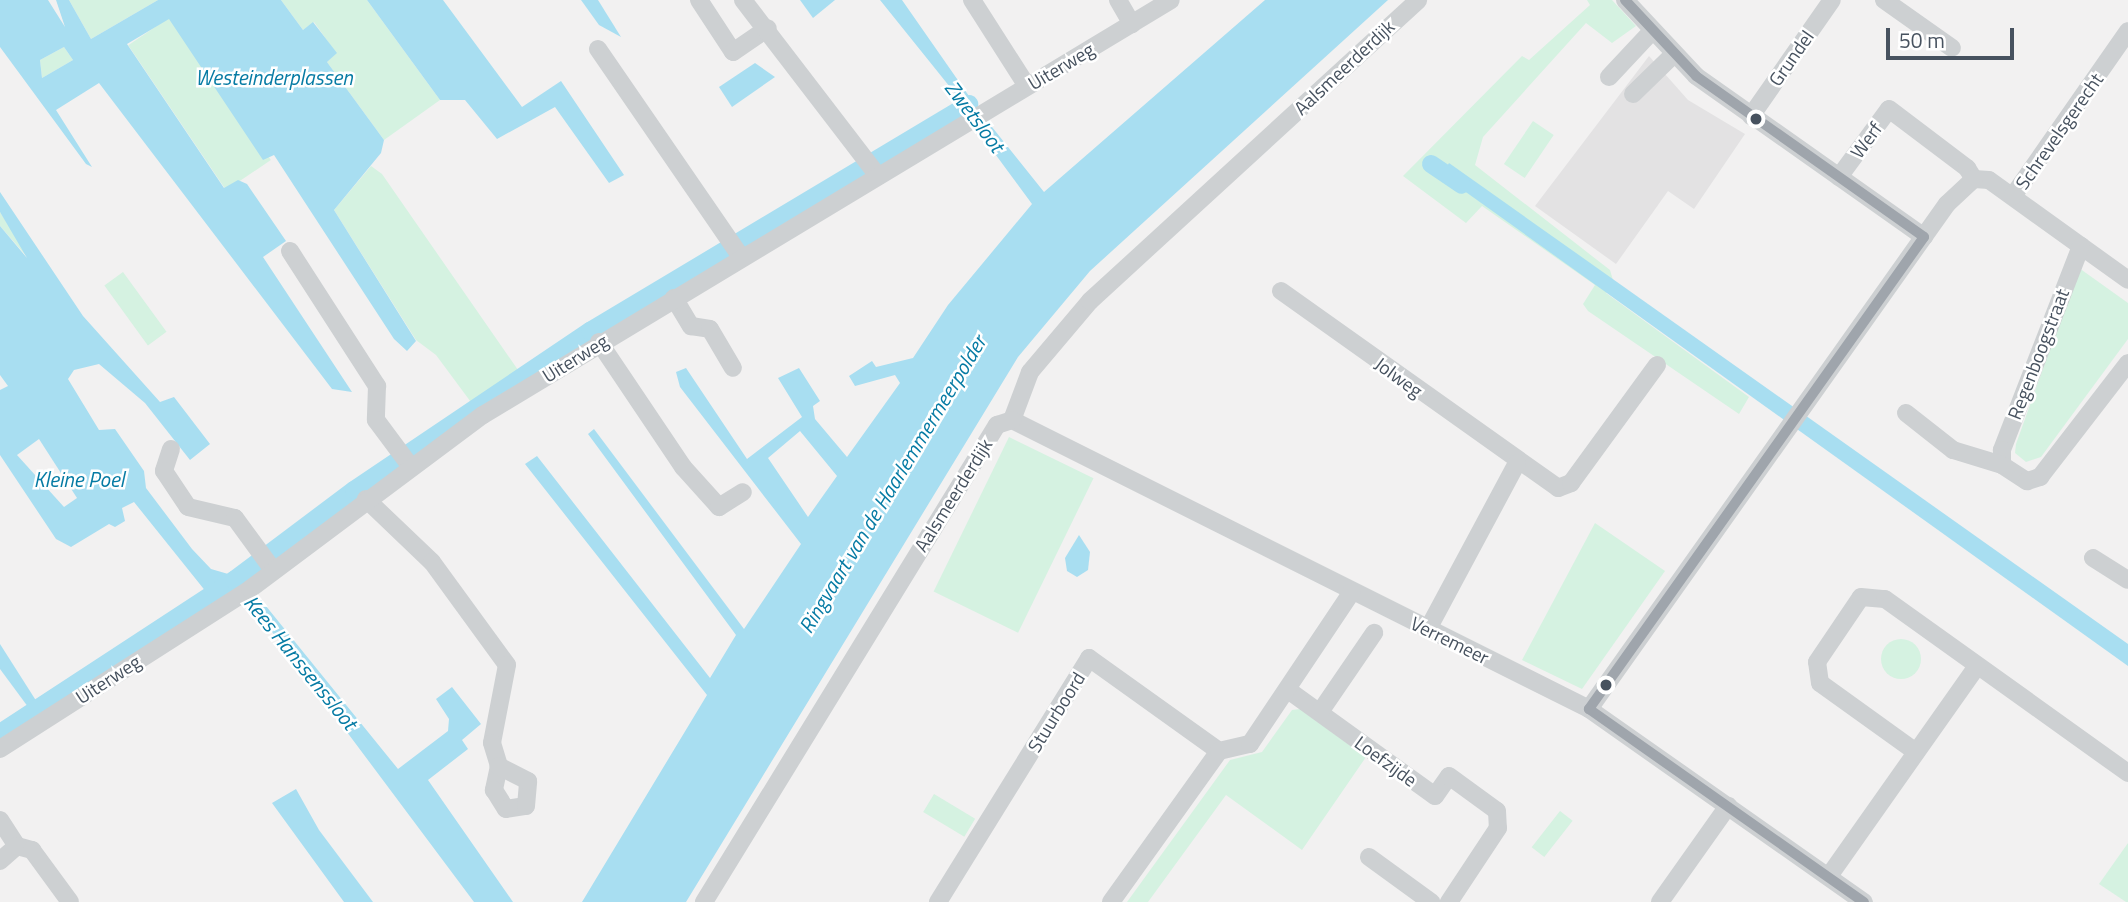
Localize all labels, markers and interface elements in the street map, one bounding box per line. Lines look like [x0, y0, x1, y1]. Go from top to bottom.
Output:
scale bar [1890, 14, 2018, 58]
street label: Aalsmeerderdijk [1289, 15, 1399, 119]
text: 50 m [1899, 24, 1945, 56]
street label: Grundel [1764, 26, 1818, 90]
street label: Uiterweg [1024, 37, 1098, 95]
water label: Westeinderplassen [195, 64, 353, 90]
street label: Schrevelsgerecht [2010, 68, 2108, 194]
water label: Zwetsloot [940, 75, 1010, 157]
unlabelled marker [1749, 112, 1763, 126]
street label: Werf [1845, 118, 1887, 162]
street label: Regenboogstraat [2003, 285, 2073, 423]
street label: Uiterweg [538, 329, 612, 387]
water label: Ringvaart van de Haarlemmermeerpolder [793, 331, 991, 637]
street label: Jolweg [1371, 352, 1427, 402]
street label: Aalsmeerderdijk [909, 434, 997, 556]
water label: Kleine Poel [34, 466, 124, 492]
water label: Kees Hanssenssloot [239, 590, 363, 734]
street label: Verremeer [1407, 611, 1493, 669]
street label: Uiterweg [71, 650, 145, 708]
street label: Stuurboord [1022, 668, 1090, 756]
unlabelled marker [1599, 678, 1613, 692]
street label: Loefzijde [1350, 731, 1422, 791]

